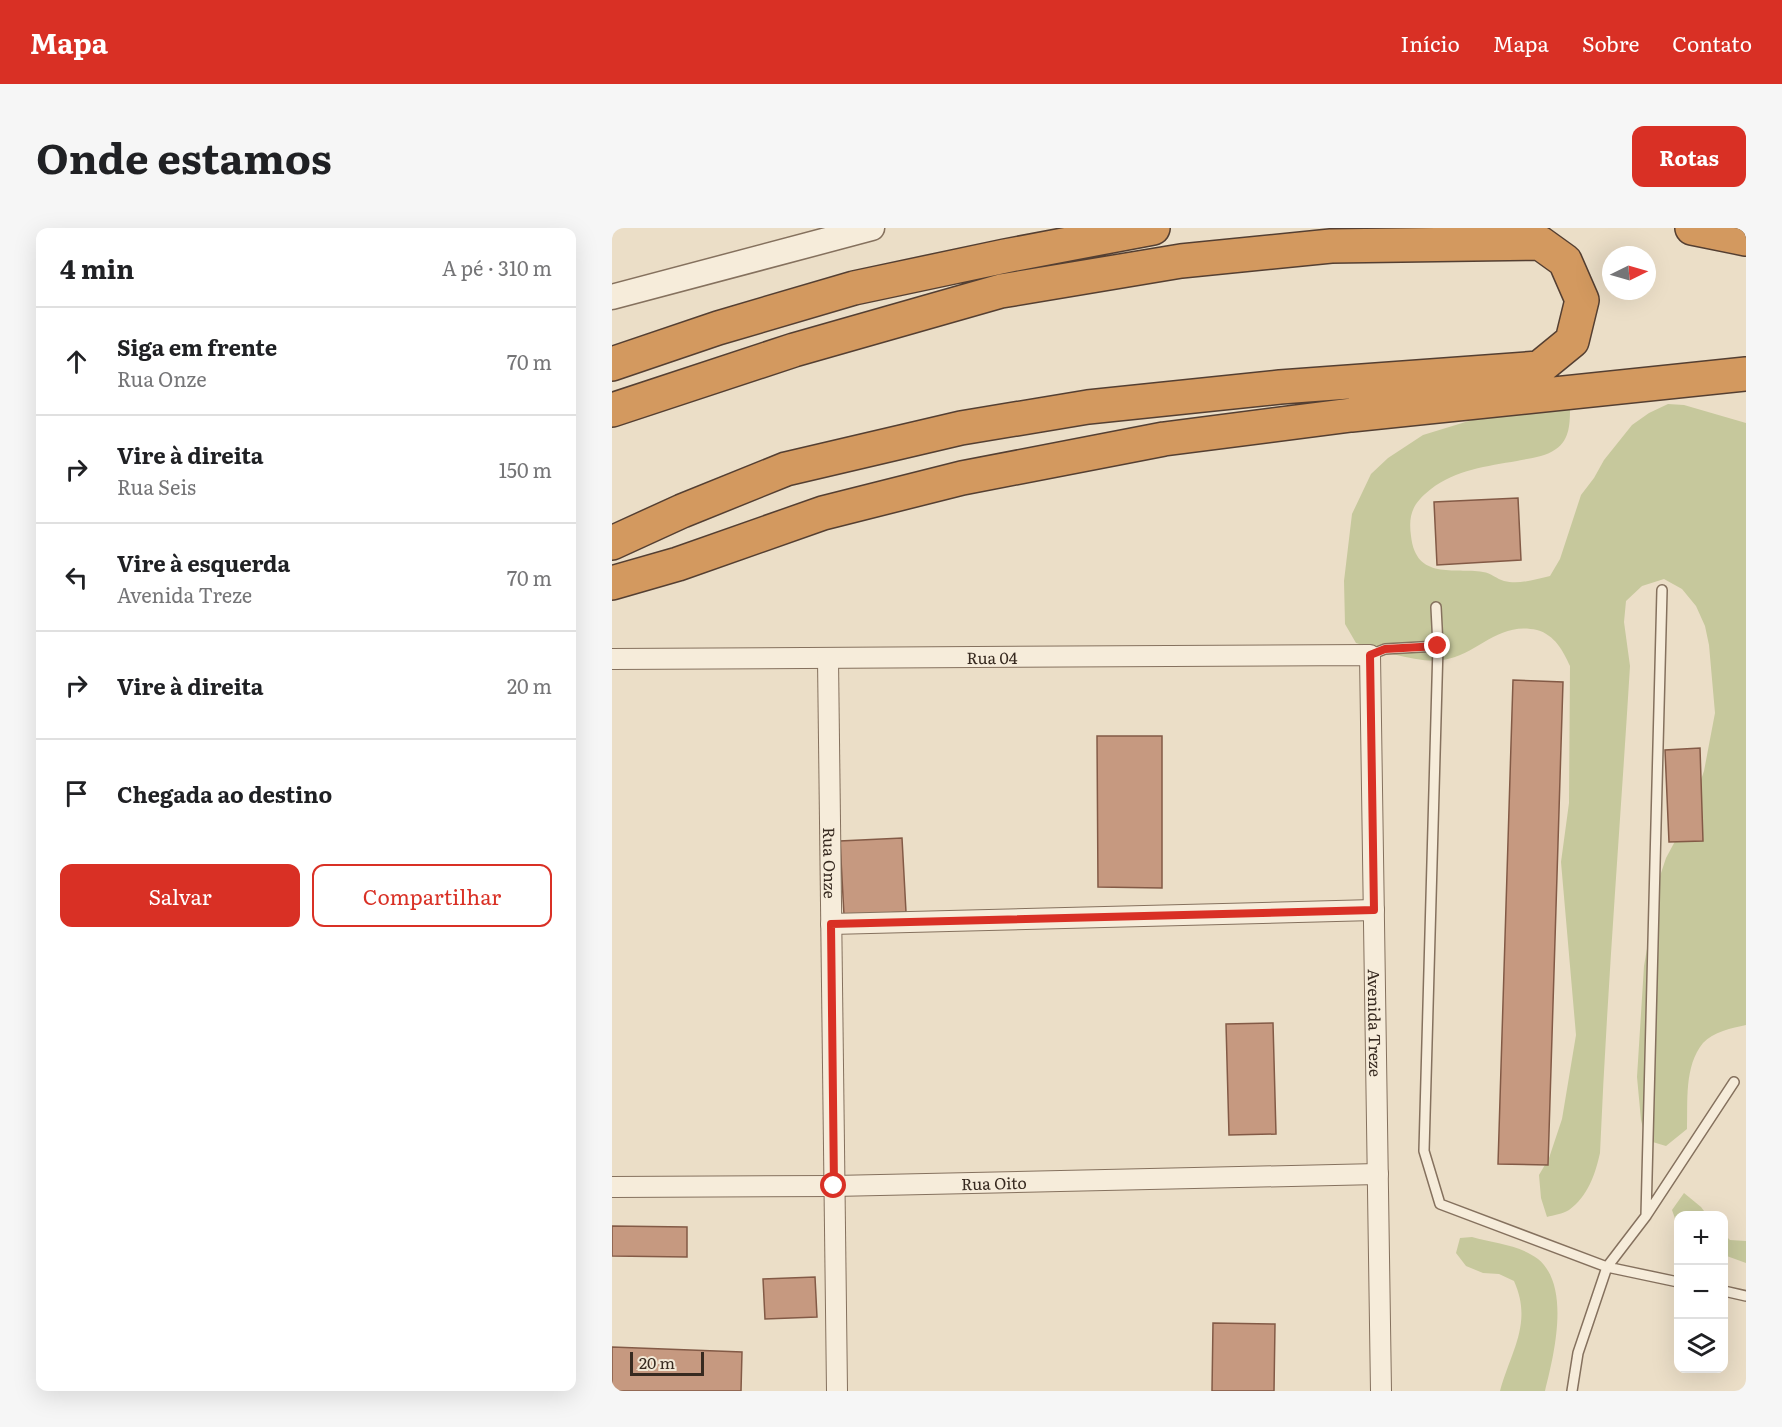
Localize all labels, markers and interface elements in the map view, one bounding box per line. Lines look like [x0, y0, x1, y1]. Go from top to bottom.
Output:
text: Mapa [30, 21, 108, 63]
text: Início [1401, 27, 1460, 58]
text: Mapa [1493, 27, 1549, 58]
text: Sobre [1582, 27, 1639, 58]
text: Contato [1672, 27, 1752, 58]
text: Onde estamos [36, 125, 332, 187]
button: Rotas [1632, 126, 1746, 187]
north arrow [1602, 246, 1656, 300]
text: 4 min [60, 248, 134, 287]
text: A pé · 310 m [442, 252, 552, 282]
text: Siga em frente [117, 330, 277, 363]
icon: ahead [60, 345, 93, 378]
text: 70 m [507, 346, 552, 376]
text: Rua Onze [117, 363, 207, 393]
text: Vire à direita [117, 438, 264, 471]
icon: right [60, 453, 93, 486]
text: 150 m [499, 454, 552, 484]
text: Rua Seis [117, 471, 196, 501]
text: Vire à esquerda [117, 546, 290, 579]
icon: left [60, 561, 93, 594]
text: 70 m [507, 562, 552, 592]
text: Avenida Treze [117, 579, 252, 609]
route end [1424, 632, 1450, 658]
street label: Rua 04 [966, 645, 1018, 669]
icon: right [60, 669, 93, 702]
text: Vire à direita [117, 669, 264, 702]
text: 20 m [507, 670, 552, 700]
icon: arrive [60, 777, 93, 810]
text: Chegada ao destino [117, 777, 332, 810]
street label: Rua Onze [818, 827, 843, 899]
button: Salvar [60, 864, 300, 927]
button: Compartilhar [312, 864, 552, 927]
street label: Avenida Treze [1363, 969, 1388, 1077]
street label: Rua Oito [961, 1170, 1027, 1195]
route start [820, 1172, 846, 1198]
map controls [1674, 1211, 1728, 1373]
button: + [1674, 1211, 1728, 1265]
button: − [1674, 1265, 1728, 1319]
button: layers [1674, 1319, 1728, 1373]
scale bar [630, 1349, 704, 1376]
text: 20 m [639, 1350, 675, 1374]

